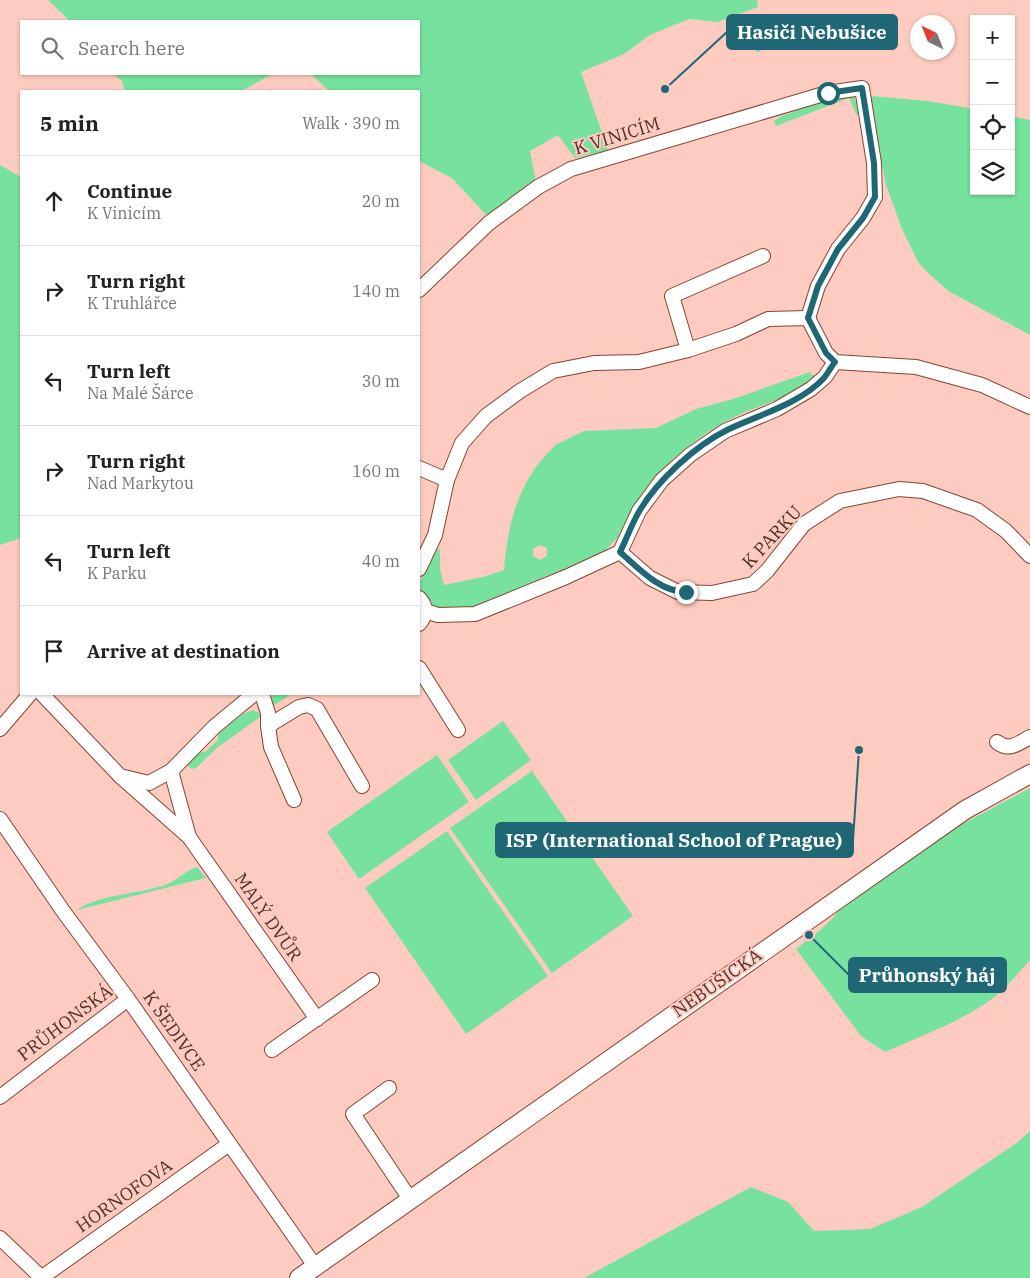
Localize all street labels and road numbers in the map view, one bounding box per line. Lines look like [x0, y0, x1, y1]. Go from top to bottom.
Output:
street label: K VINICÍM [571, 112, 663, 160]
street label: K PARKU [737, 500, 807, 573]
street label: MALÝ DVŮR [230, 868, 308, 965]
street label: NEBUŠICKÁ [667, 942, 767, 1022]
street label: PRŮHONSKÁ [12, 978, 117, 1066]
street label: K ŠEDIVCE [138, 986, 211, 1075]
street label: HORNOFOVA [71, 1153, 177, 1237]

